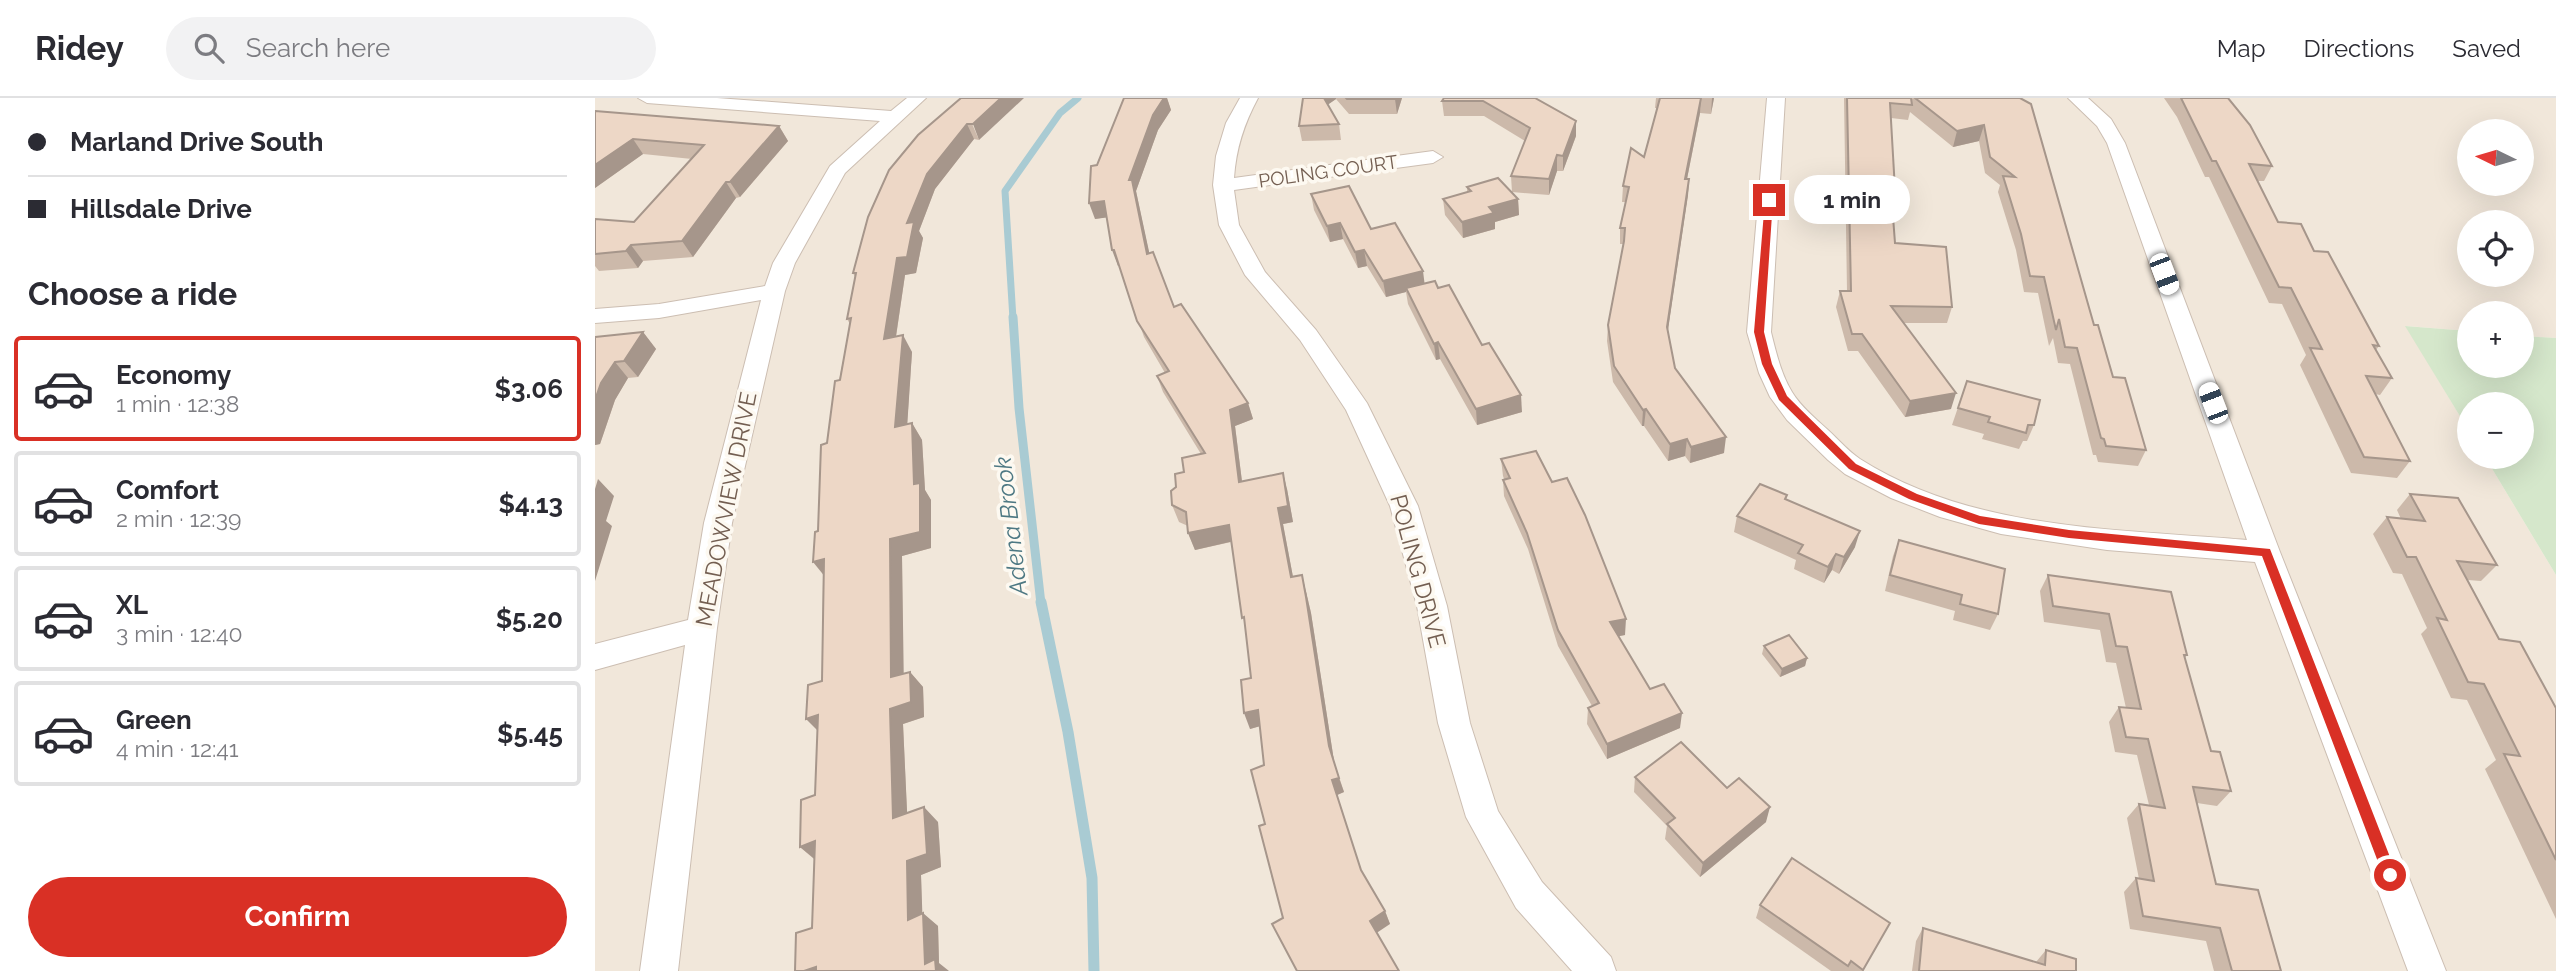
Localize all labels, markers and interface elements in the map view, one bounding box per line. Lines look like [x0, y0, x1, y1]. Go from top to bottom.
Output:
search box [166, 17, 656, 80]
text: Ridey [35, 29, 124, 68]
icon: search [190, 29, 228, 67]
text: Search here [246, 33, 390, 63]
text: Map [2217, 34, 2266, 63]
text: Directions [2304, 34, 2414, 63]
text: Saved [2452, 34, 2521, 63]
north arrow [2457, 119, 2534, 196]
map controls [2457, 119, 2534, 469]
text: Marland Drive South [70, 127, 324, 157]
street label: POLING COURT [1257, 150, 1399, 192]
callout: 1 min [1793, 176, 1909, 224]
route end [1753, 184, 1785, 216]
text: 1 min [1823, 186, 1881, 213]
text: Hillsdale Drive [70, 194, 252, 224]
button: locate [2457, 210, 2534, 287]
car [2147, 251, 2182, 297]
text: Choose a ride [28, 275, 237, 312]
button: + [2457, 301, 2534, 378]
icon: car [32, 357, 95, 420]
text: Economy [116, 360, 231, 390]
text: $3.06 [495, 374, 563, 404]
car [2196, 380, 2231, 426]
street label: MEADOWVIEW DRIVE [690, 389, 761, 628]
text: 1 min · 12:38 [116, 390, 239, 417]
button: − [2457, 392, 2534, 469]
water label: Adena Brook [988, 455, 1034, 599]
icon: car [32, 472, 95, 535]
text: Comfort [116, 475, 219, 505]
text: $4.13 [498, 489, 563, 519]
street label: POLING DRIVE [1385, 491, 1452, 650]
text: 2 min · 12:39 [116, 505, 241, 532]
icon: car [32, 587, 95, 650]
text: XL [116, 590, 148, 620]
text: $5.20 [496, 604, 563, 634]
text: 3 min · 12:40 [116, 620, 243, 647]
icon: car [32, 702, 95, 765]
text: Green [116, 705, 192, 735]
text: $5.45 [497, 719, 563, 749]
text: 4 min · 12:41 [116, 735, 239, 762]
route start [2374, 859, 2406, 891]
button: Confirm [28, 877, 567, 957]

